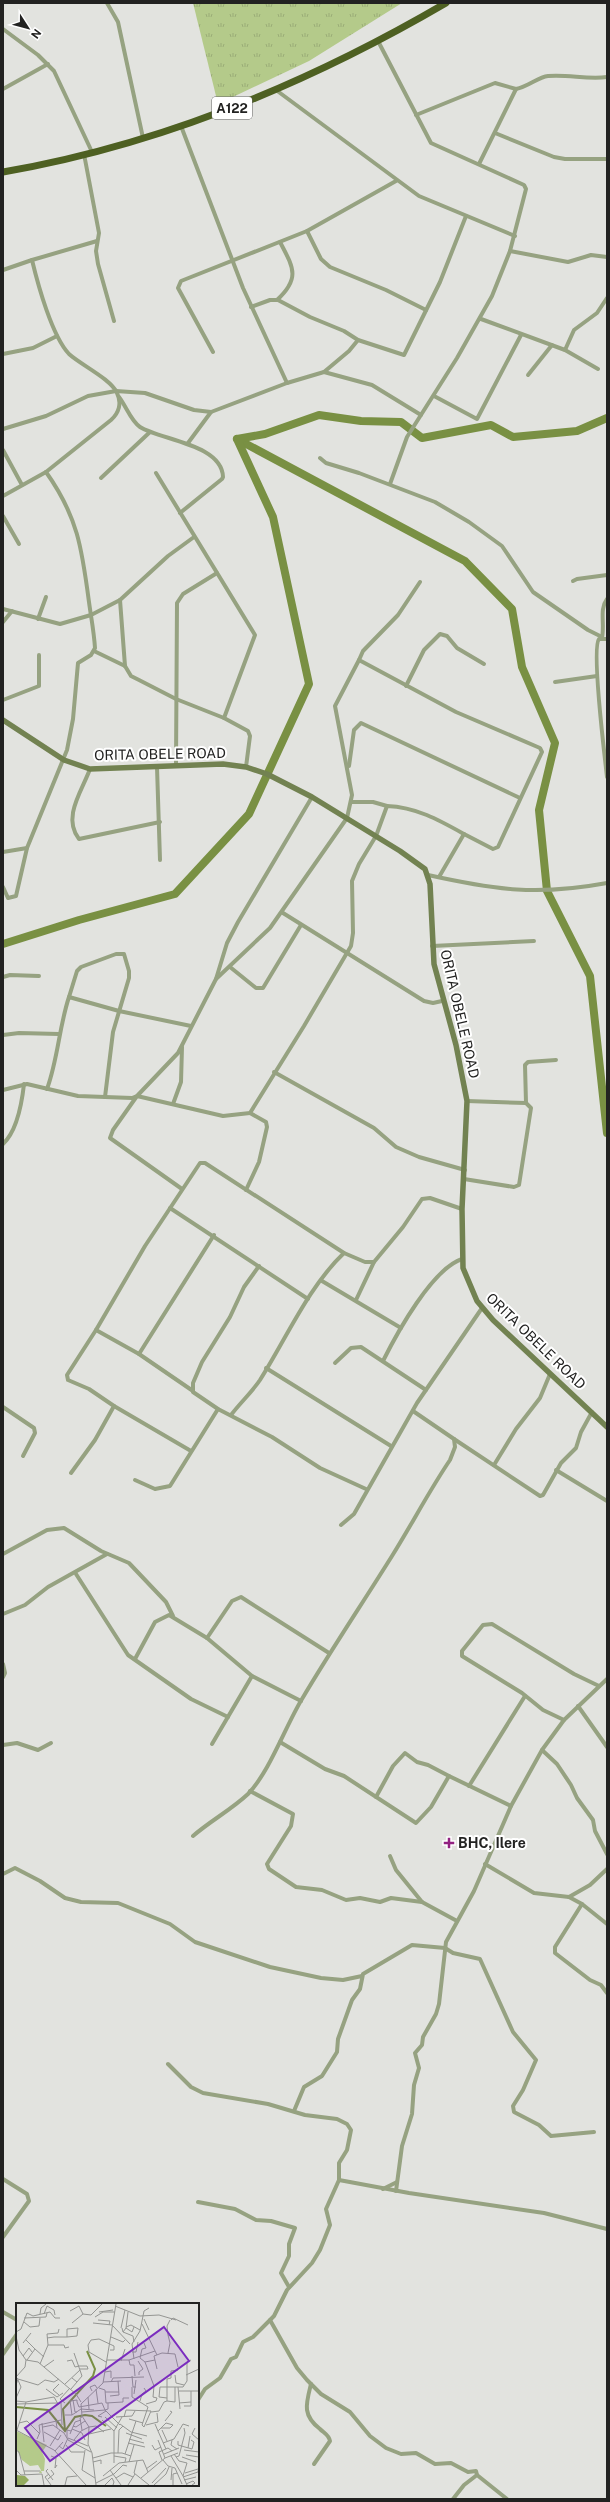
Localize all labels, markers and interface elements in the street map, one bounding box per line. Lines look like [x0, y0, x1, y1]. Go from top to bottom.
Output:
north arrow [8, 8, 48, 48]
text: N [29, 27, 43, 41]
road number: A122 [212, 97, 252, 119]
street label: ORITA OBELE ROAD [94, 745, 226, 763]
street label: ORITA OBELE ROAD [437, 948, 483, 1080]
street label: ORITA OBELE ROAD [483, 1290, 589, 1392]
place label: BHC, Ilere [458, 1835, 526, 1851]
marker: BHC, Ilere [443, 1837, 455, 1849]
inset map [16, 2303, 199, 2486]

